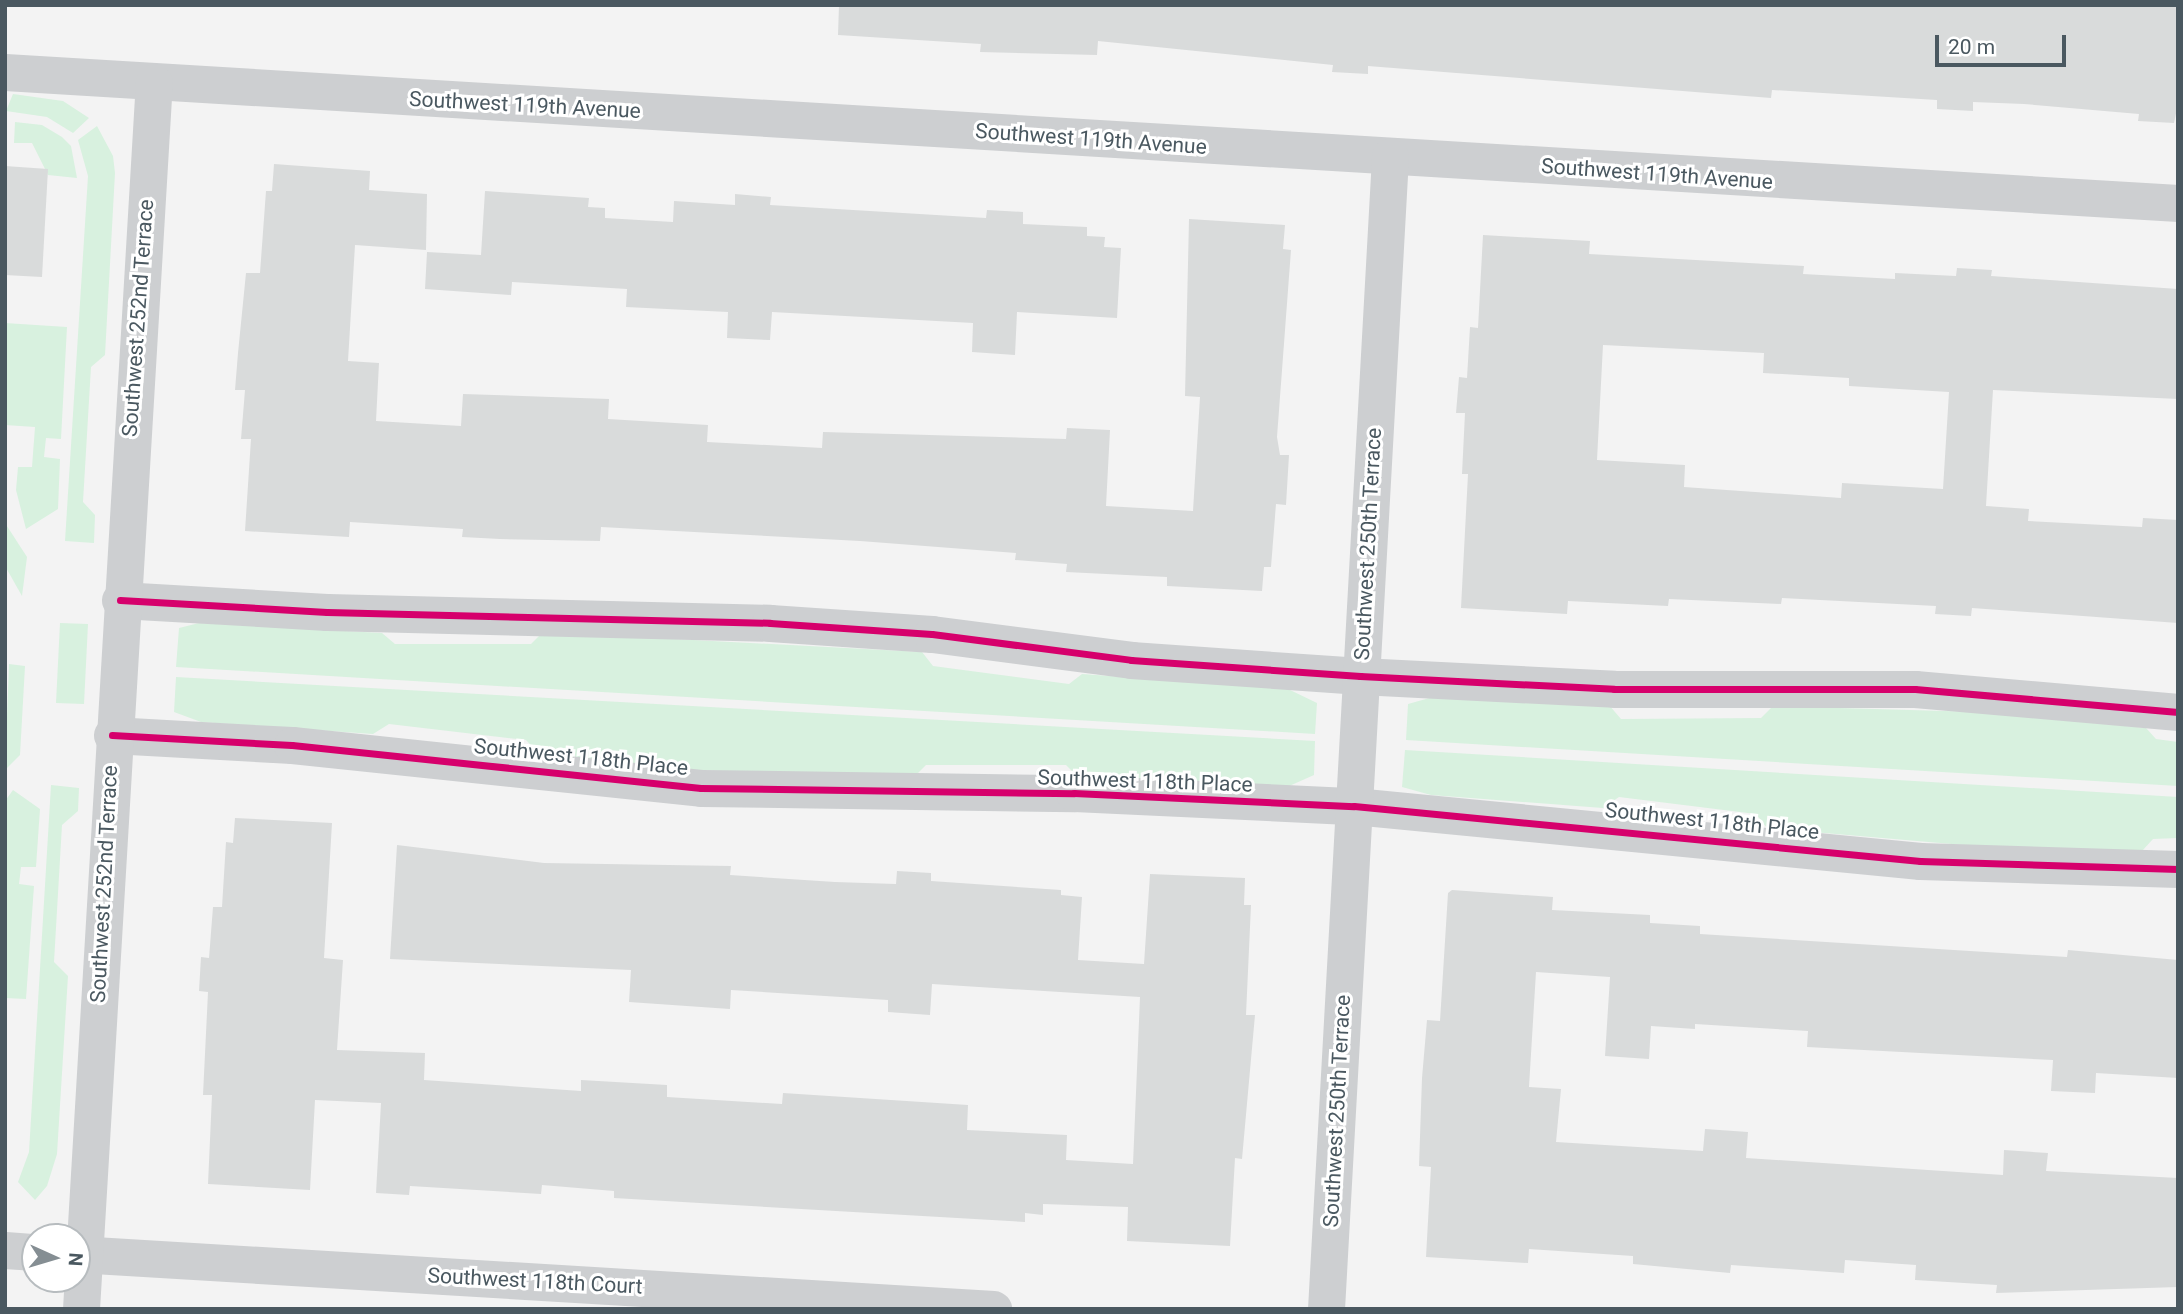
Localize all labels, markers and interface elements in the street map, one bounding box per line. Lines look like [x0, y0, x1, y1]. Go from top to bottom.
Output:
scale bar [1938, 21, 2069, 65]
text: 20 m [1948, 35, 1995, 59]
street label: Southwest 119th Avenue [408, 86, 642, 124]
street label: Southwest 119th Avenue [974, 118, 1208, 160]
street label: Southwest 119th Avenue [1540, 153, 1774, 195]
street label: Southwest 252nd Terrace [117, 198, 159, 438]
street label: Southwest 250th Terrace [1349, 427, 1387, 661]
street label: Southwest 118th Place [473, 733, 689, 781]
street label: Southwest 252nd Terrace [85, 764, 123, 1004]
street label: Southwest 118th Place [1037, 765, 1253, 797]
street label: Southwest 118th Place [1604, 797, 1820, 845]
street label: Southwest 250th Terrace [1318, 994, 1356, 1228]
north arrow [21, 1223, 91, 1293]
text: N [64, 1252, 87, 1267]
street label: Southwest 118th Court [427, 1263, 643, 1299]

